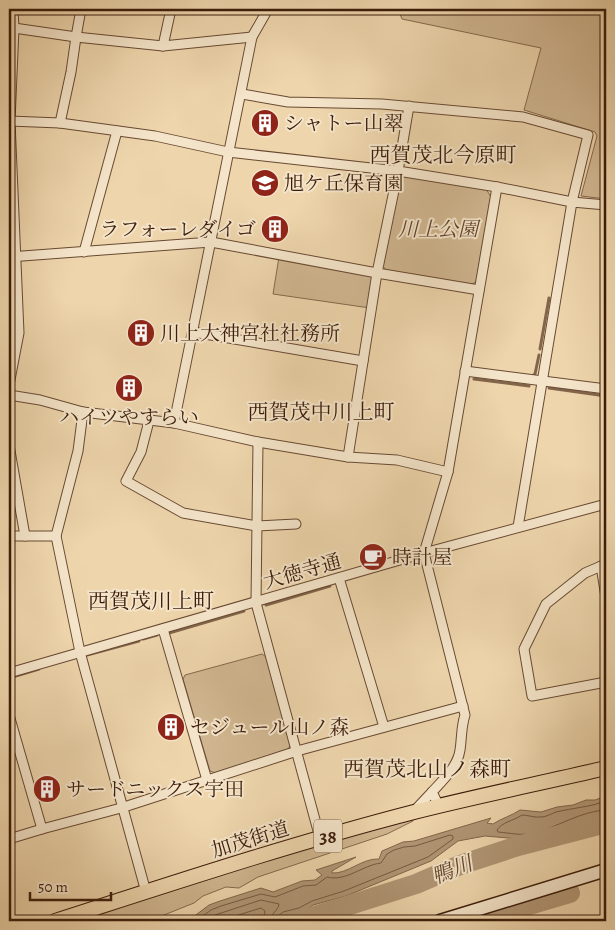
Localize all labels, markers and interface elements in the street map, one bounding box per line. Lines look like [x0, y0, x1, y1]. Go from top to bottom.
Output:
building icon: シャトー山翠 [250, 108, 280, 138]
place label: シャトー山翠 [284, 110, 404, 137]
district label: 西賀茂北今原町 [370, 141, 517, 169]
school or university icon: 旭ケ丘保育園 [250, 168, 280, 198]
place label: 旭ケ丘保育園 [284, 170, 404, 197]
building icon: ラフォーレダイゴ [260, 214, 290, 244]
place label: ラフォーレダイゴ [99, 216, 256, 243]
park label: 川上公園 [398, 216, 481, 243]
building icon: 川上大神宮社社務所 [126, 318, 156, 348]
place label: 川上大神宮社社務所 [160, 320, 340, 347]
building icon: ハイツやすらい [114, 373, 144, 403]
district label: 西賀茂中川上町 [248, 398, 395, 426]
place label: ハイツやすらい [59, 404, 199, 431]
cafe icon: 時計屋 [358, 542, 388, 572]
place label: 時計屋 [392, 544, 452, 571]
street label: 大徳寺通 [260, 547, 344, 595]
district label: 西賀茂川上町 [88, 587, 214, 615]
building icon: セジュール山ノ森 [156, 712, 186, 742]
place label: セジュール山ノ森 [190, 714, 349, 741]
district label: 西賀茂北山ノ森町 [343, 755, 511, 783]
building icon: サードニックス宇田 [32, 774, 62, 804]
place label: サードニックス宇田 [66, 776, 244, 803]
street label: 加茂街道 [208, 815, 292, 864]
road number: 38 [314, 819, 342, 852]
water label: 鴨川 [427, 848, 479, 891]
scale bar [30, 870, 111, 902]
text: 50 m [38, 877, 68, 897]

